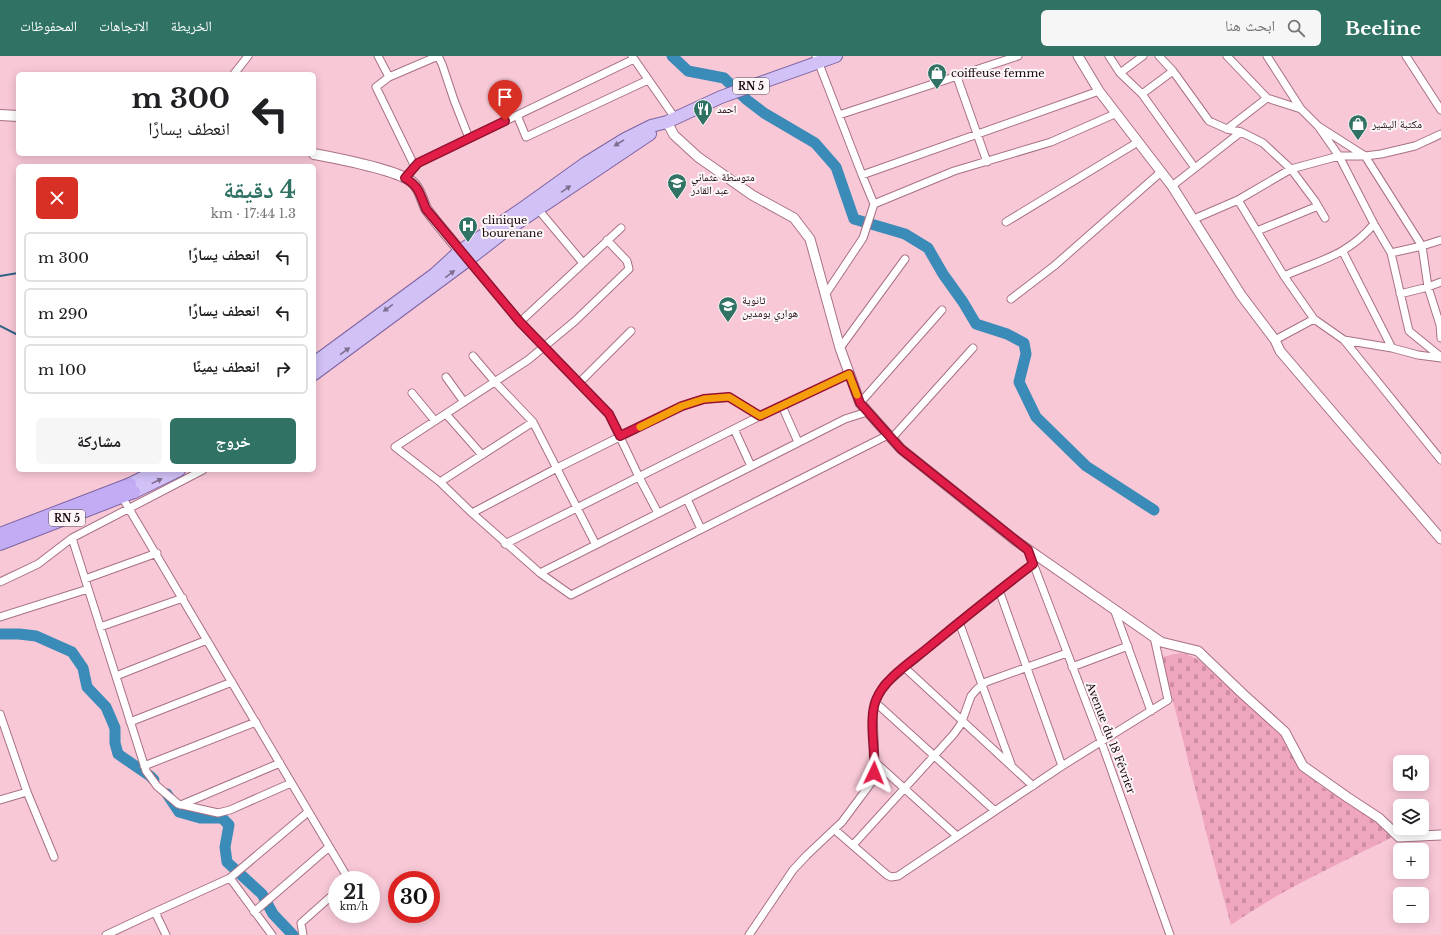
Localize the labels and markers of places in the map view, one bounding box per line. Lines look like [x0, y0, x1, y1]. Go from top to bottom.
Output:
shop icon: coiffeuse femme [926, 62, 948, 90]
place label: coiffeuse femme [951, 66, 1045, 80]
pin [488, 80, 522, 121]
restaurant icon: احمد [692, 98, 714, 126]
place label: احمد [717, 102, 736, 116]
shop icon: مكتبة اليشير [1347, 113, 1369, 141]
place label: مكتبة اليشير [1371, 117, 1422, 131]
place label: متوسطة عثماني عبد القادر [690, 170, 755, 197]
school or university icon: متوسطة عثماني عبد القادر [666, 172, 688, 200]
place label: clinique bourenane [481, 213, 543, 240]
hospital icon: clinique bourenane [457, 215, 479, 243]
place label: ثانوية هواري بومدين [742, 293, 799, 322]
school or university icon: ثانوية هواري بومدين [717, 295, 739, 323]

